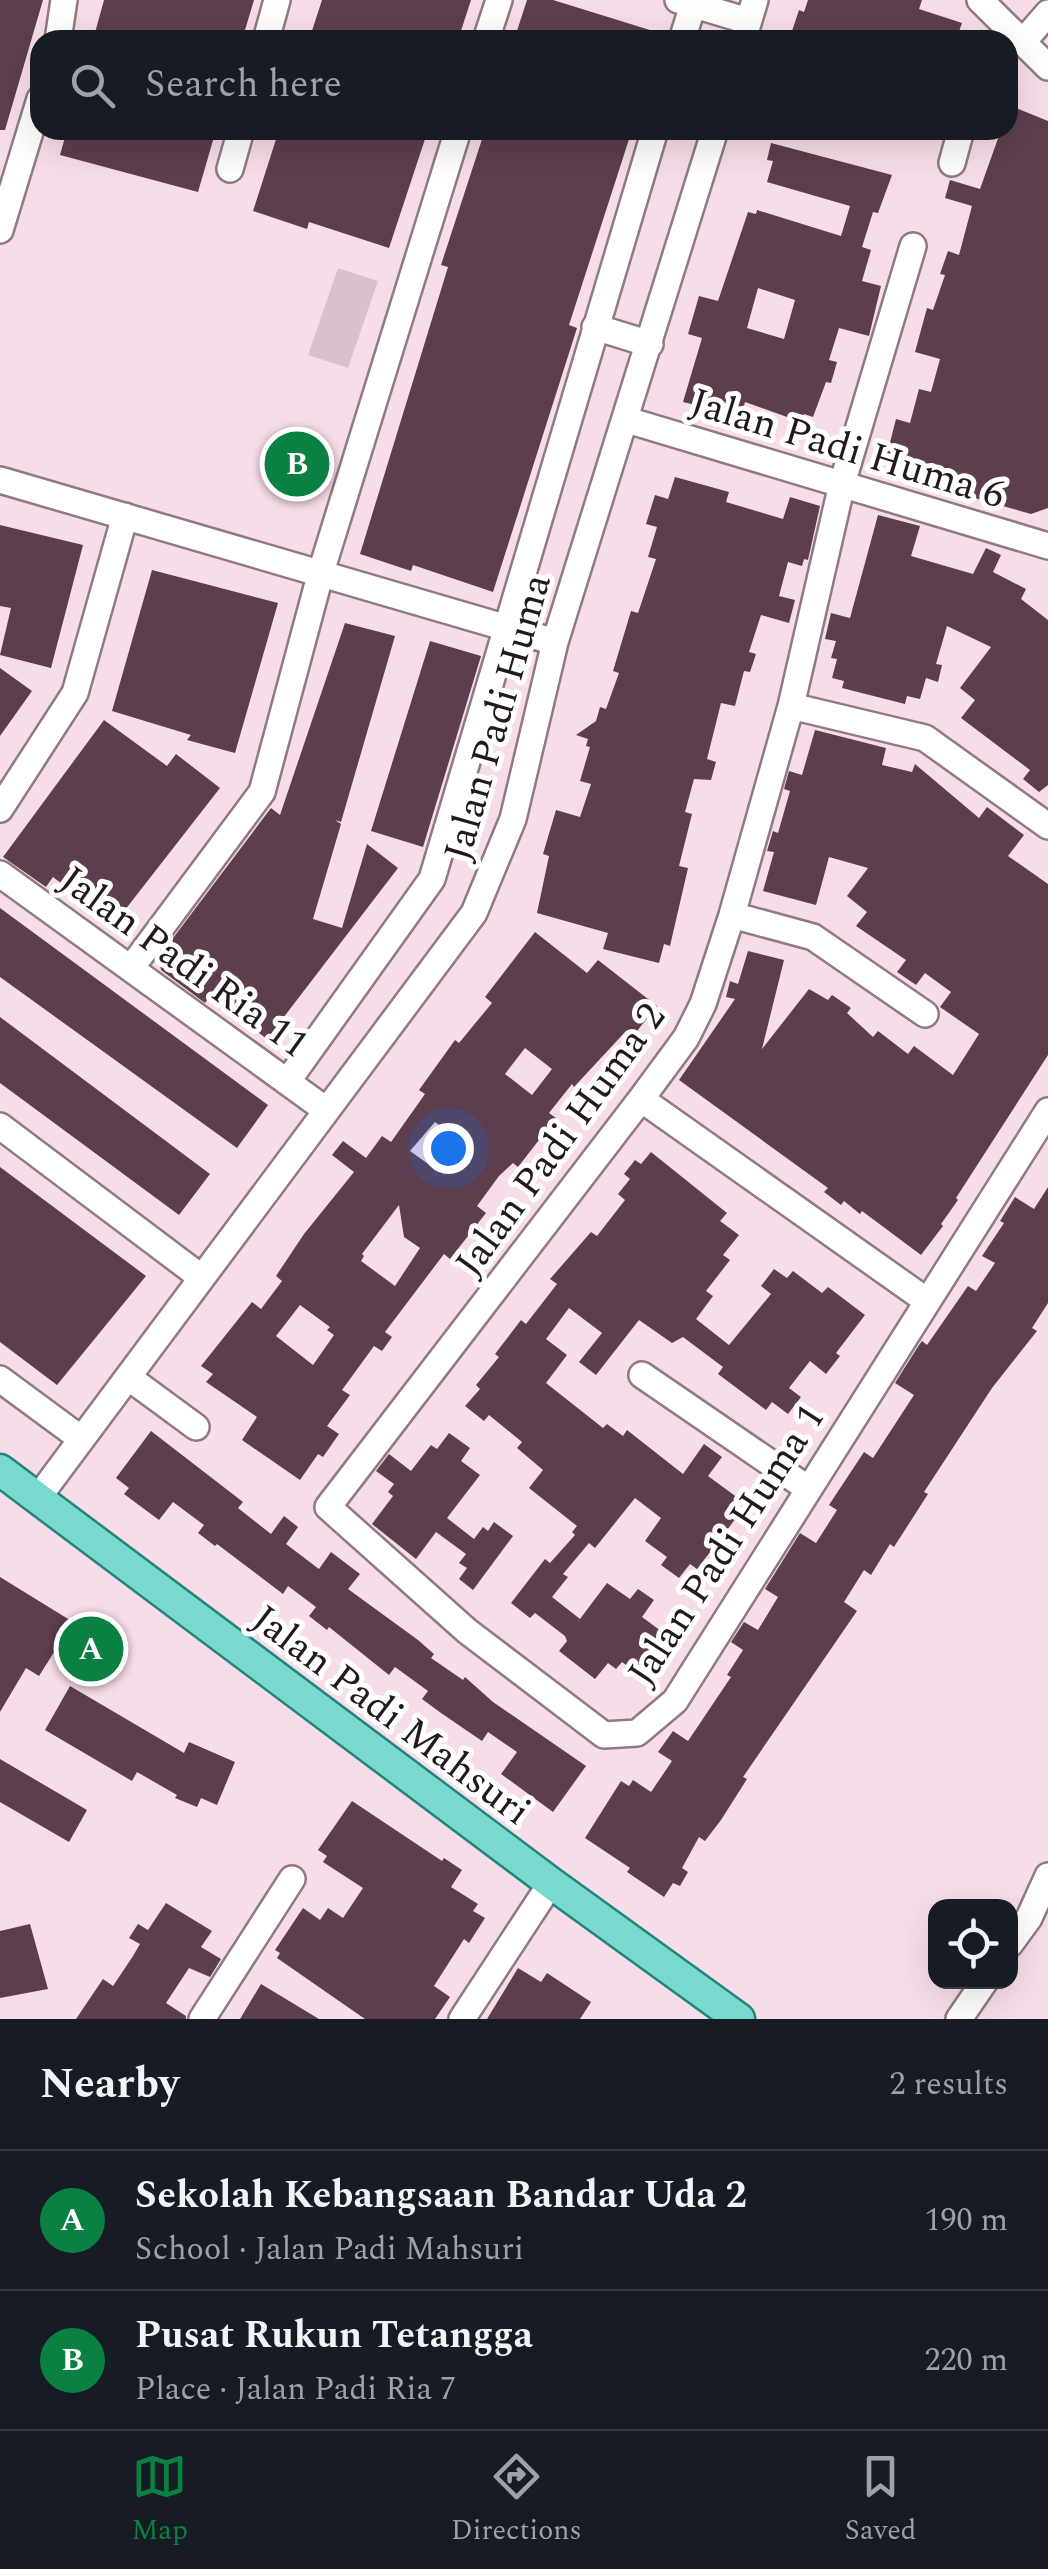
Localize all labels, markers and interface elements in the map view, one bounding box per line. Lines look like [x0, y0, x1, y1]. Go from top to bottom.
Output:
search box [30, 30, 1018, 140]
text: Search here [145, 56, 342, 114]
icon: search [65, 58, 120, 113]
street label: Jalan Padi Huma 6 [682, 373, 1012, 526]
pin: B [264, 426, 330, 502]
street label: Jalan Padi Huma [428, 567, 569, 868]
street label: Jalan Padi Ria 11 [46, 851, 321, 1075]
street label: Jalan Padi Huma 2 [441, 991, 682, 1290]
your location [423, 1123, 474, 1174]
street label: Jalan Padi Huma 1 [613, 1392, 841, 1699]
street label: Jalan Padi Mahsuri [238, 1590, 543, 1842]
pin: A [58, 1612, 124, 1686]
map controls [928, 1899, 1018, 1989]
button: locate [928, 1899, 1018, 1989]
text: Nearby [40, 2053, 179, 2116]
text: 2 results [889, 2060, 1008, 2109]
text: Sekolah Kebangsaan Bandar Uda 2 [135, 2167, 747, 2225]
text: A [60, 2196, 85, 2245]
text: 190 m [924, 2196, 1008, 2245]
text: School · Jalan Padi Mahsuri [135, 2225, 524, 2274]
text: Pusat Rukun Tetangga [135, 2307, 533, 2365]
text: B [61, 2336, 84, 2385]
text: 220 m [924, 2336, 1008, 2385]
text: Place · Jalan Padi Ria 7 [135, 2365, 456, 2414]
tab: Map [132, 2449, 188, 2552]
tab: Directions [451, 2449, 582, 2552]
tab: Saved [845, 2449, 916, 2552]

